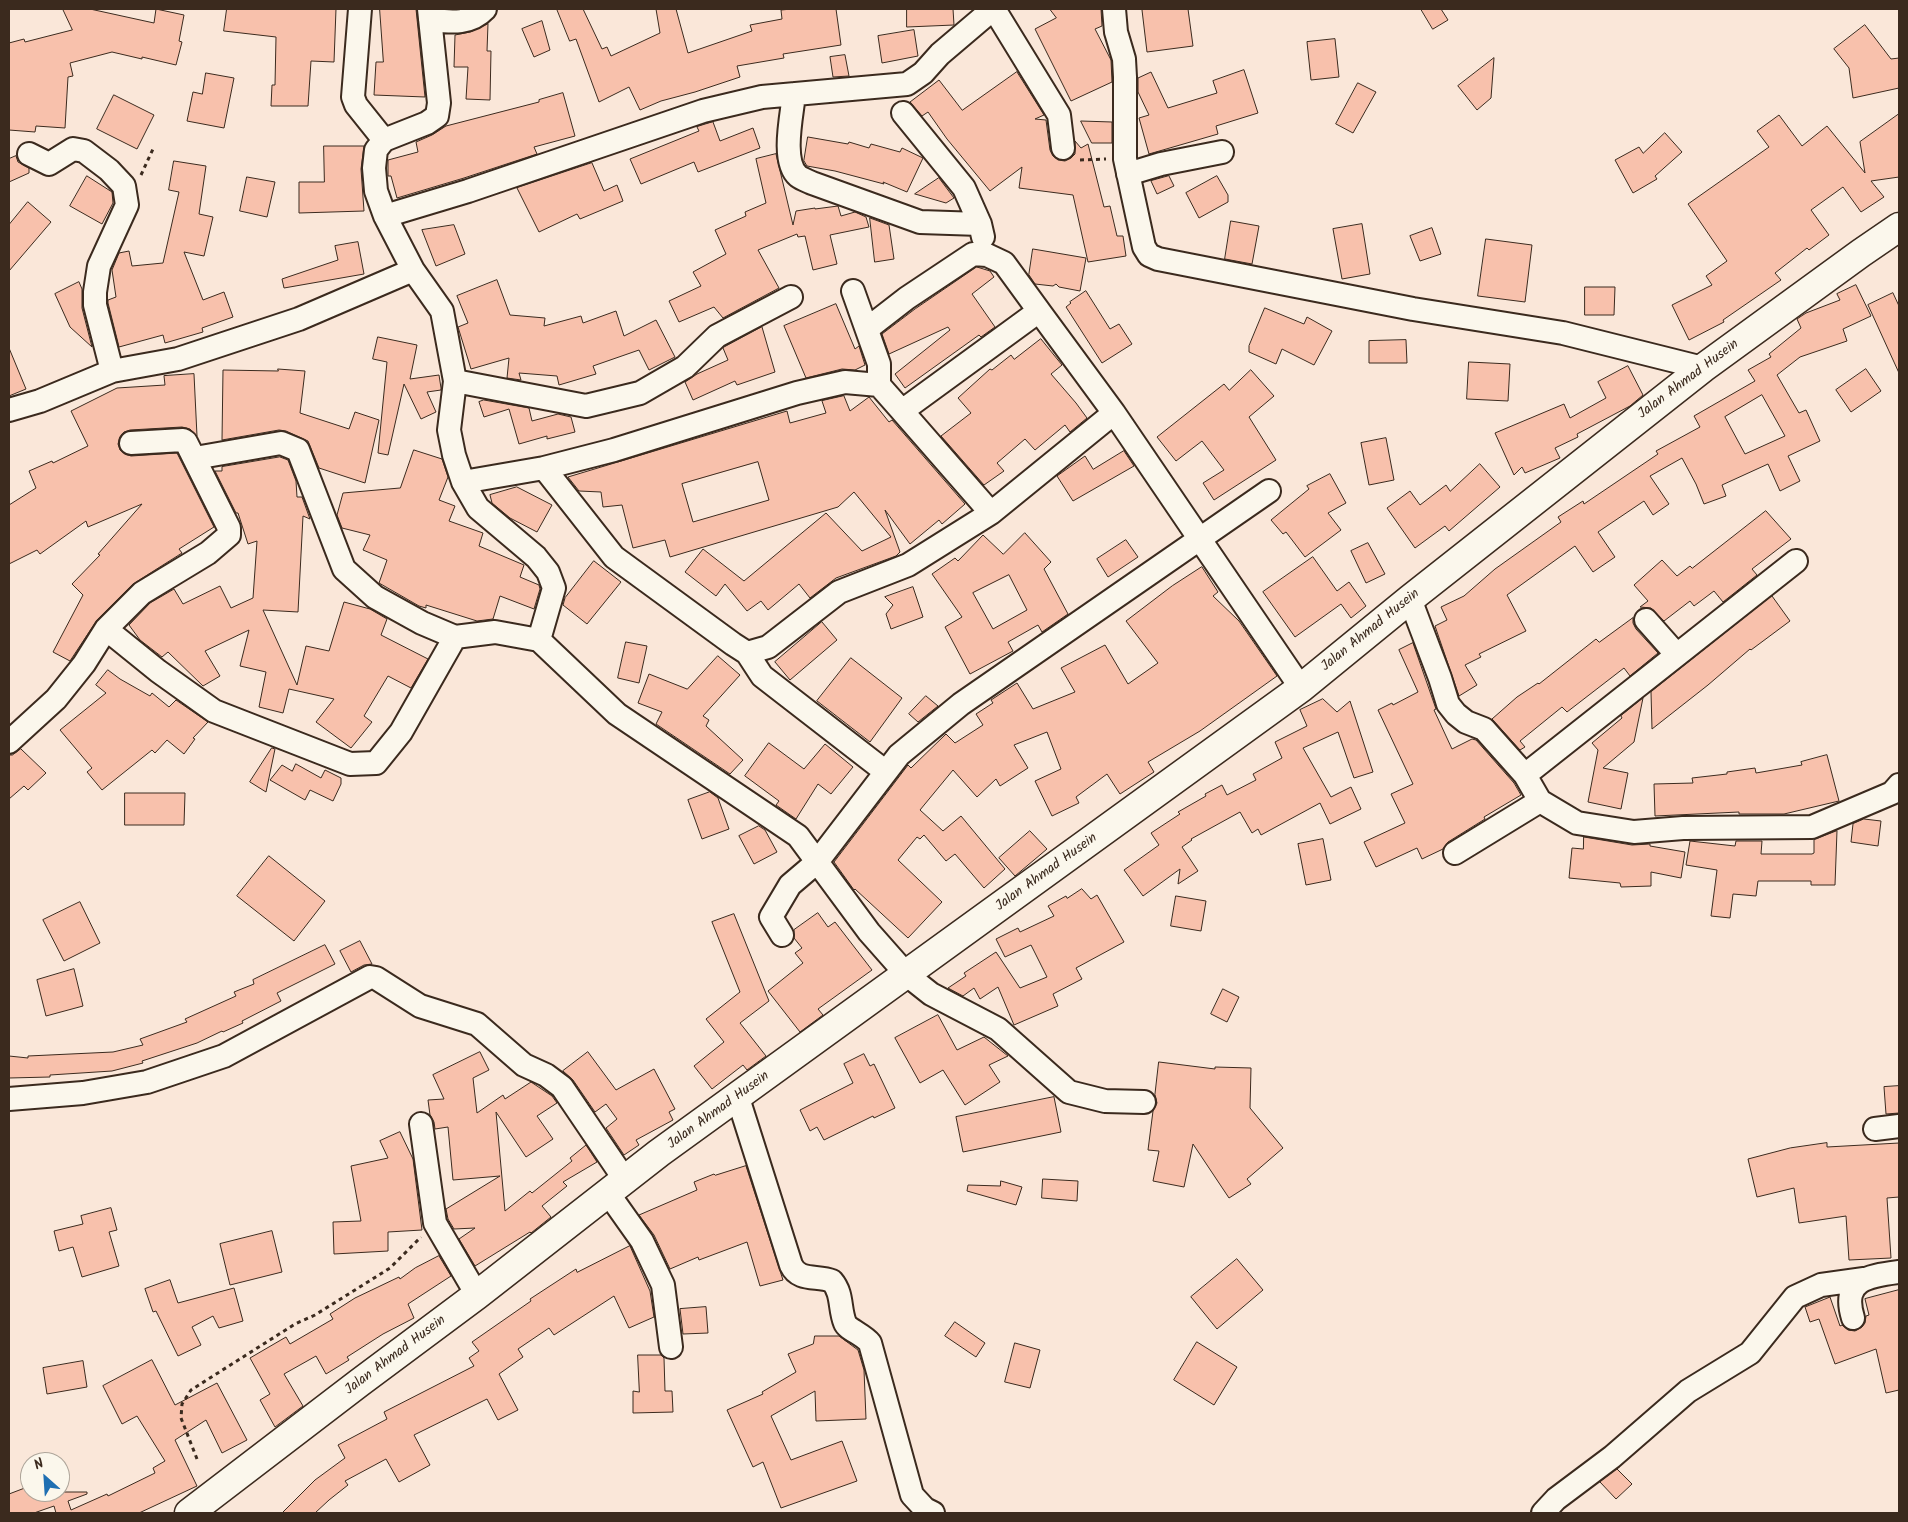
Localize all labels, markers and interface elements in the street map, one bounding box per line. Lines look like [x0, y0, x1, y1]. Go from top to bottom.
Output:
street label: Jalan Ahmad Husein [1635, 337, 1743, 423]
street label: Jalan Ahmad Husein [1318, 586, 1424, 676]
street label: Jalan Ahmad Husein [993, 830, 1101, 916]
street label: Jalan Ahmad Husein [665, 1068, 773, 1154]
street label: Jalan Ahmad Husein [342, 1313, 450, 1399]
north arrow [20, 1452, 70, 1502]
text: N [30, 1453, 48, 1476]

